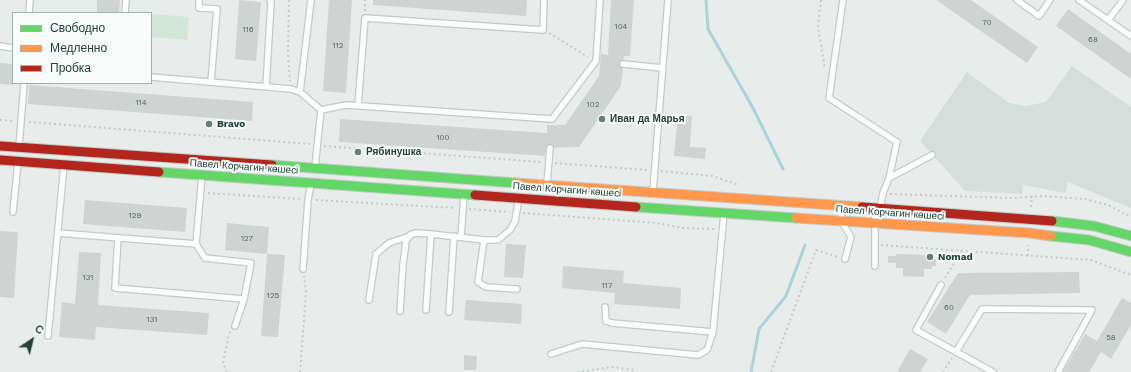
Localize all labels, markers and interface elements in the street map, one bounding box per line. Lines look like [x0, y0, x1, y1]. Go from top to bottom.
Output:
legend [12, 12, 152, 84]
house number: 70 [982, 18, 992, 28]
text: Свободно [50, 21, 105, 35]
house number: 104 [615, 22, 627, 32]
house number: 116 [242, 25, 254, 35]
house number: 68 [1088, 35, 1098, 45]
text: Медленно [50, 41, 107, 55]
house number: 112 [333, 41, 343, 51]
text: Пробка [50, 61, 91, 75]
house number: 114 [135, 98, 147, 108]
house number: 102 [587, 100, 599, 110]
place label: Иван да Марья [610, 113, 685, 125]
marker: Иван да Марья [597, 114, 607, 124]
place label: Bravo [217, 118, 245, 130]
marker: Bravo [204, 119, 214, 129]
house number: 100 [436, 133, 450, 143]
place label: Рябинушка [366, 146, 421, 158]
marker: Рябинушка [353, 147, 363, 157]
street label: Павел Корчагин көшесі [189, 157, 299, 177]
street label: Павел Корчагин көшесі [512, 180, 622, 200]
street label: Павел Корчагин көшесі [835, 203, 945, 223]
house number: 129 [129, 211, 141, 221]
house number: 127 [241, 234, 253, 244]
place label: Nomad [938, 251, 973, 263]
marker: Nomad [925, 252, 935, 262]
house number: 131 [83, 273, 93, 283]
house number: 117 [602, 281, 612, 291]
house number: 125 [267, 291, 279, 301]
house number: 60 [944, 303, 954, 313]
house number: 131 [147, 315, 157, 325]
north arrow [12, 320, 52, 360]
text: С [32, 322, 46, 337]
house number: 58 [1106, 333, 1116, 343]

